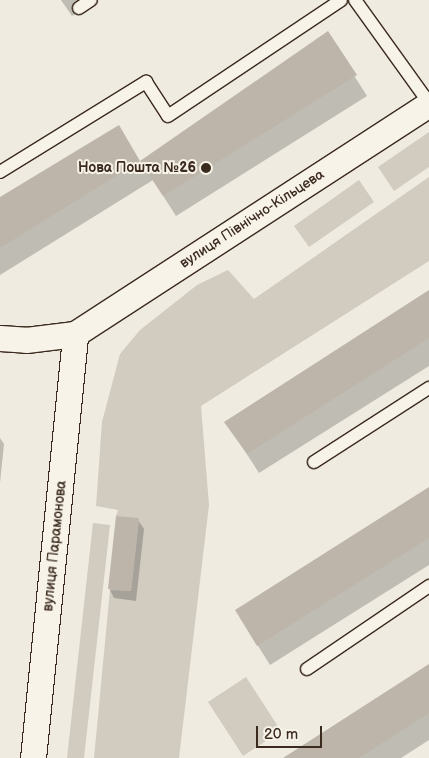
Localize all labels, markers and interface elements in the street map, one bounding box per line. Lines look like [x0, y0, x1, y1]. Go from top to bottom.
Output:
place label: Нова Пошта №26 [78, 160, 196, 176]
marker: Нова Пошта №26 [200, 162, 212, 174]
street label: вулиця Північно-Кільцева [177, 166, 327, 272]
street label: вулиця Парамонова [40, 480, 70, 612]
scale bar [259, 716, 325, 748]
text: 20 m [264, 725, 298, 744]

